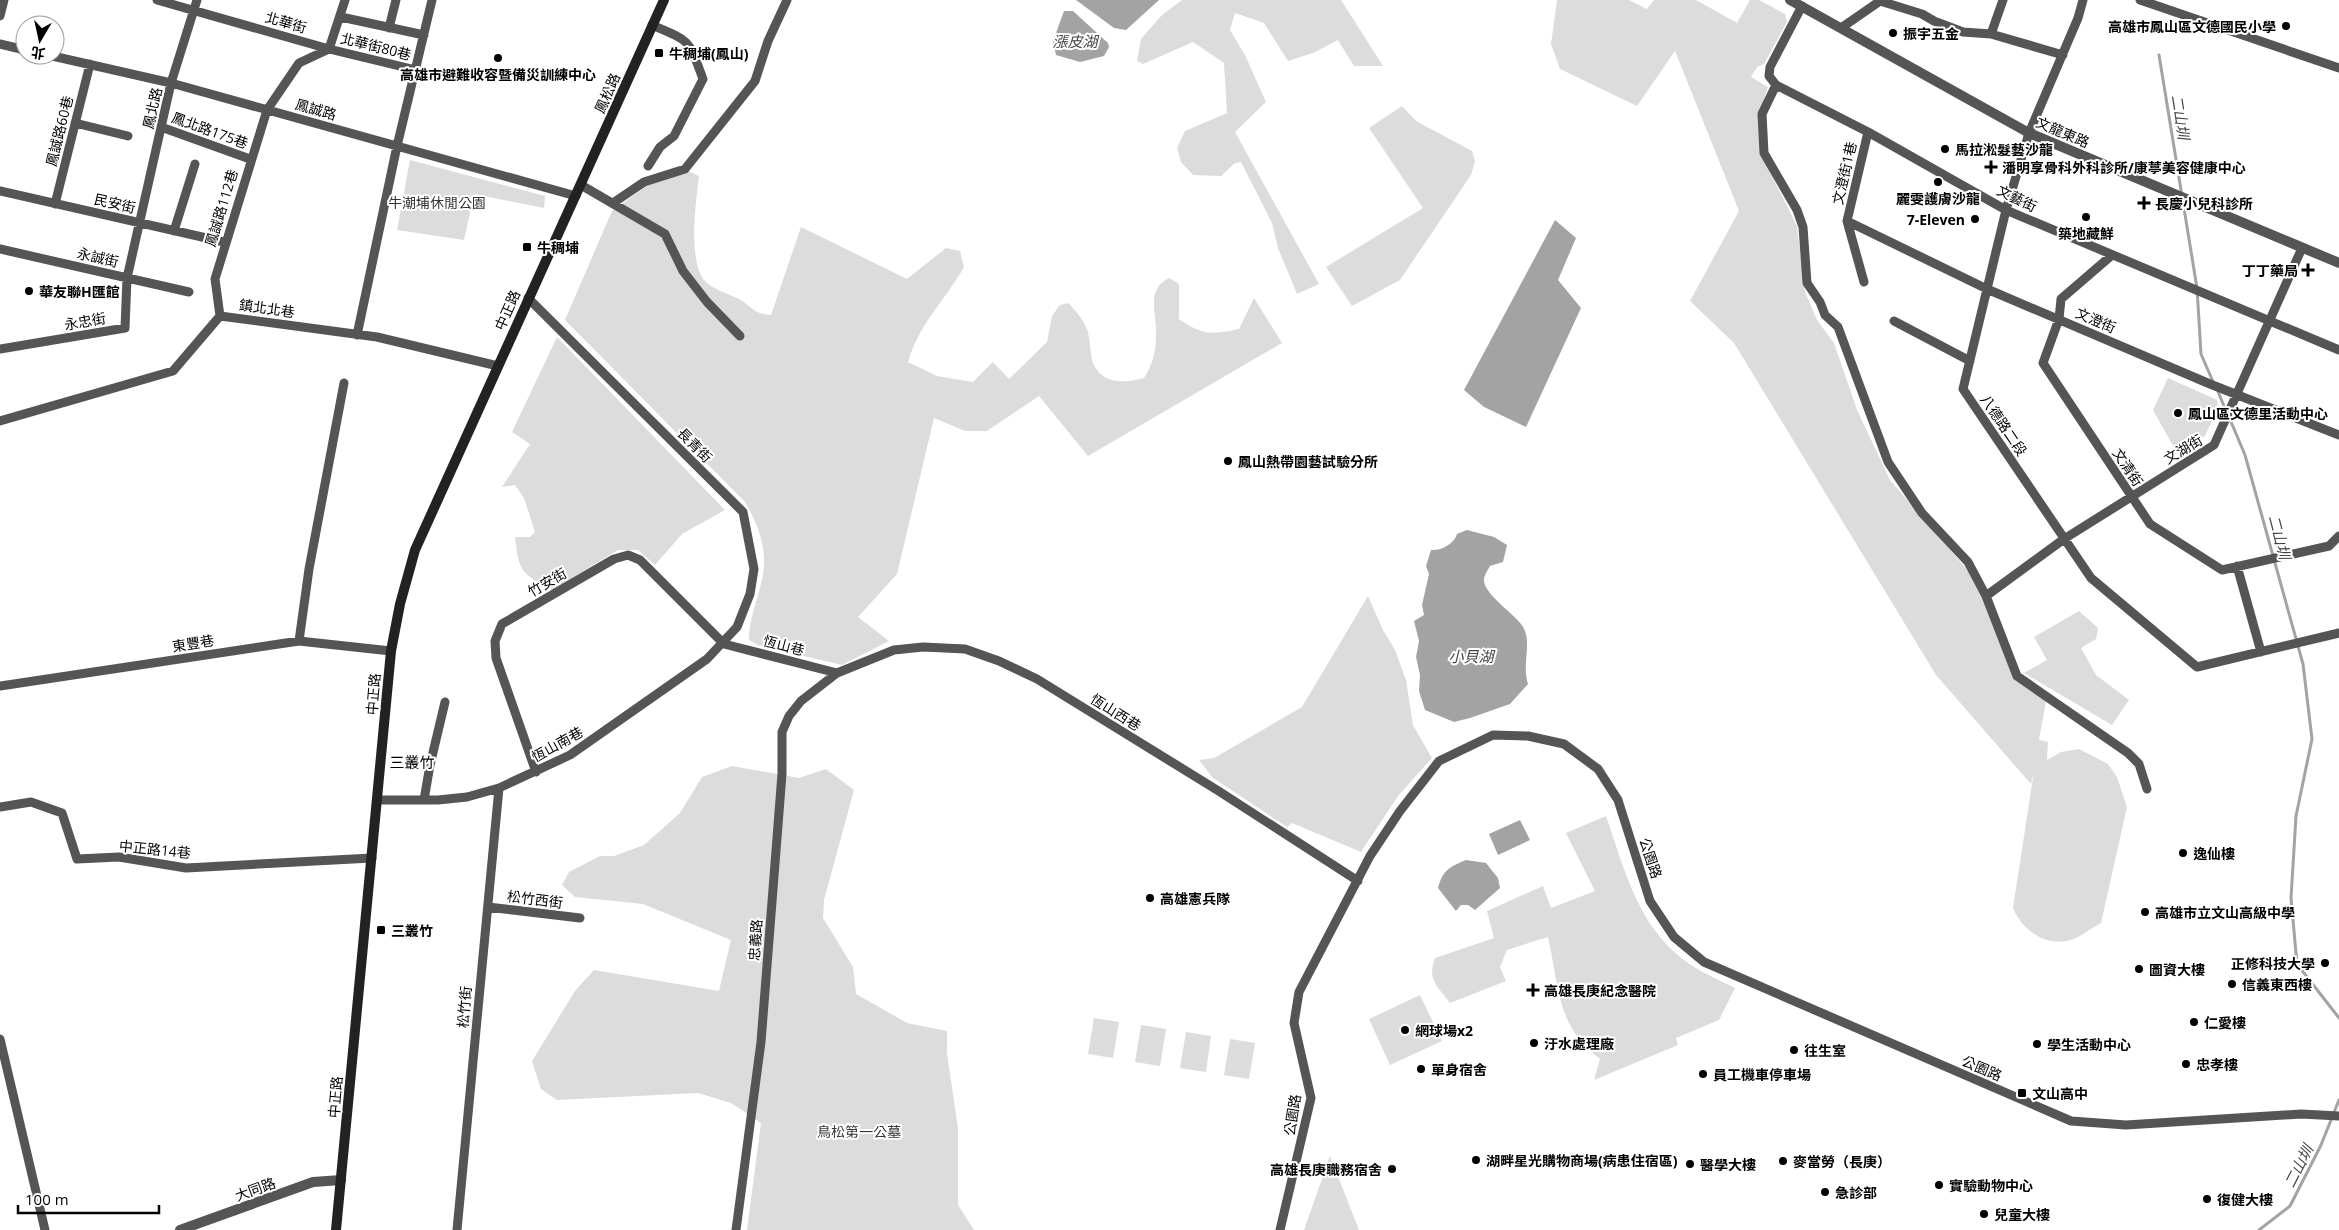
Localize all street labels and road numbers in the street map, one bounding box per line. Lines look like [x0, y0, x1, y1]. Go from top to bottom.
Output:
street label: 北華街 [263, 7, 309, 37]
street label: 北華街80巷 [339, 28, 413, 64]
street label: 鳳松路 [590, 70, 624, 116]
street label: 鳳北路 [138, 85, 166, 131]
street label: 鳳誠路60巷 [41, 94, 77, 168]
street label: 鳳誠路 [293, 94, 339, 124]
street label: 鳳北路175巷 [169, 107, 251, 153]
street label: 文龍東路 [2034, 112, 2092, 152]
street label: 文澄街1巷 [1828, 140, 1860, 206]
street label: 鳳誠路112巷 [200, 167, 242, 249]
street label: 文藝街 [1994, 180, 2040, 216]
street label: 民安街 [92, 189, 138, 217]
street label: 永誠街 [75, 243, 121, 271]
street label: 中正路 [490, 287, 524, 333]
street label: 鎮北北巷 [238, 295, 296, 321]
street label: 文澄街 [2073, 303, 2119, 337]
street label: 永忠街 [63, 308, 107, 334]
street label: 八德路二段 [1977, 391, 2031, 459]
street label: 長青街 [673, 423, 717, 467]
street label: 文湖街 [2160, 430, 2206, 468]
street label: 文清街 [2108, 444, 2148, 490]
street label: 竹安街 [524, 563, 570, 601]
street label: 東豐巷 [171, 630, 215, 656]
street label: 恆山巷 [761, 630, 807, 660]
street label: 中正路 [362, 672, 384, 716]
street label: 恆山西巷 [1087, 689, 1145, 735]
street label: 恆山南巷 [528, 722, 586, 766]
street label: 公園路 [1635, 835, 1667, 881]
street label: 中正路14巷 [118, 836, 192, 862]
street label: 松竹西街 [506, 886, 564, 912]
street label: 忠義路 [744, 918, 766, 962]
street label: 松竹街 [453, 985, 475, 1029]
street label: 公園路 [1959, 1051, 2005, 1085]
street label: 中正路 [324, 1075, 346, 1119]
street label: 公園路 [1279, 1093, 1305, 1137]
street label: 大同路 [232, 1173, 278, 1205]

